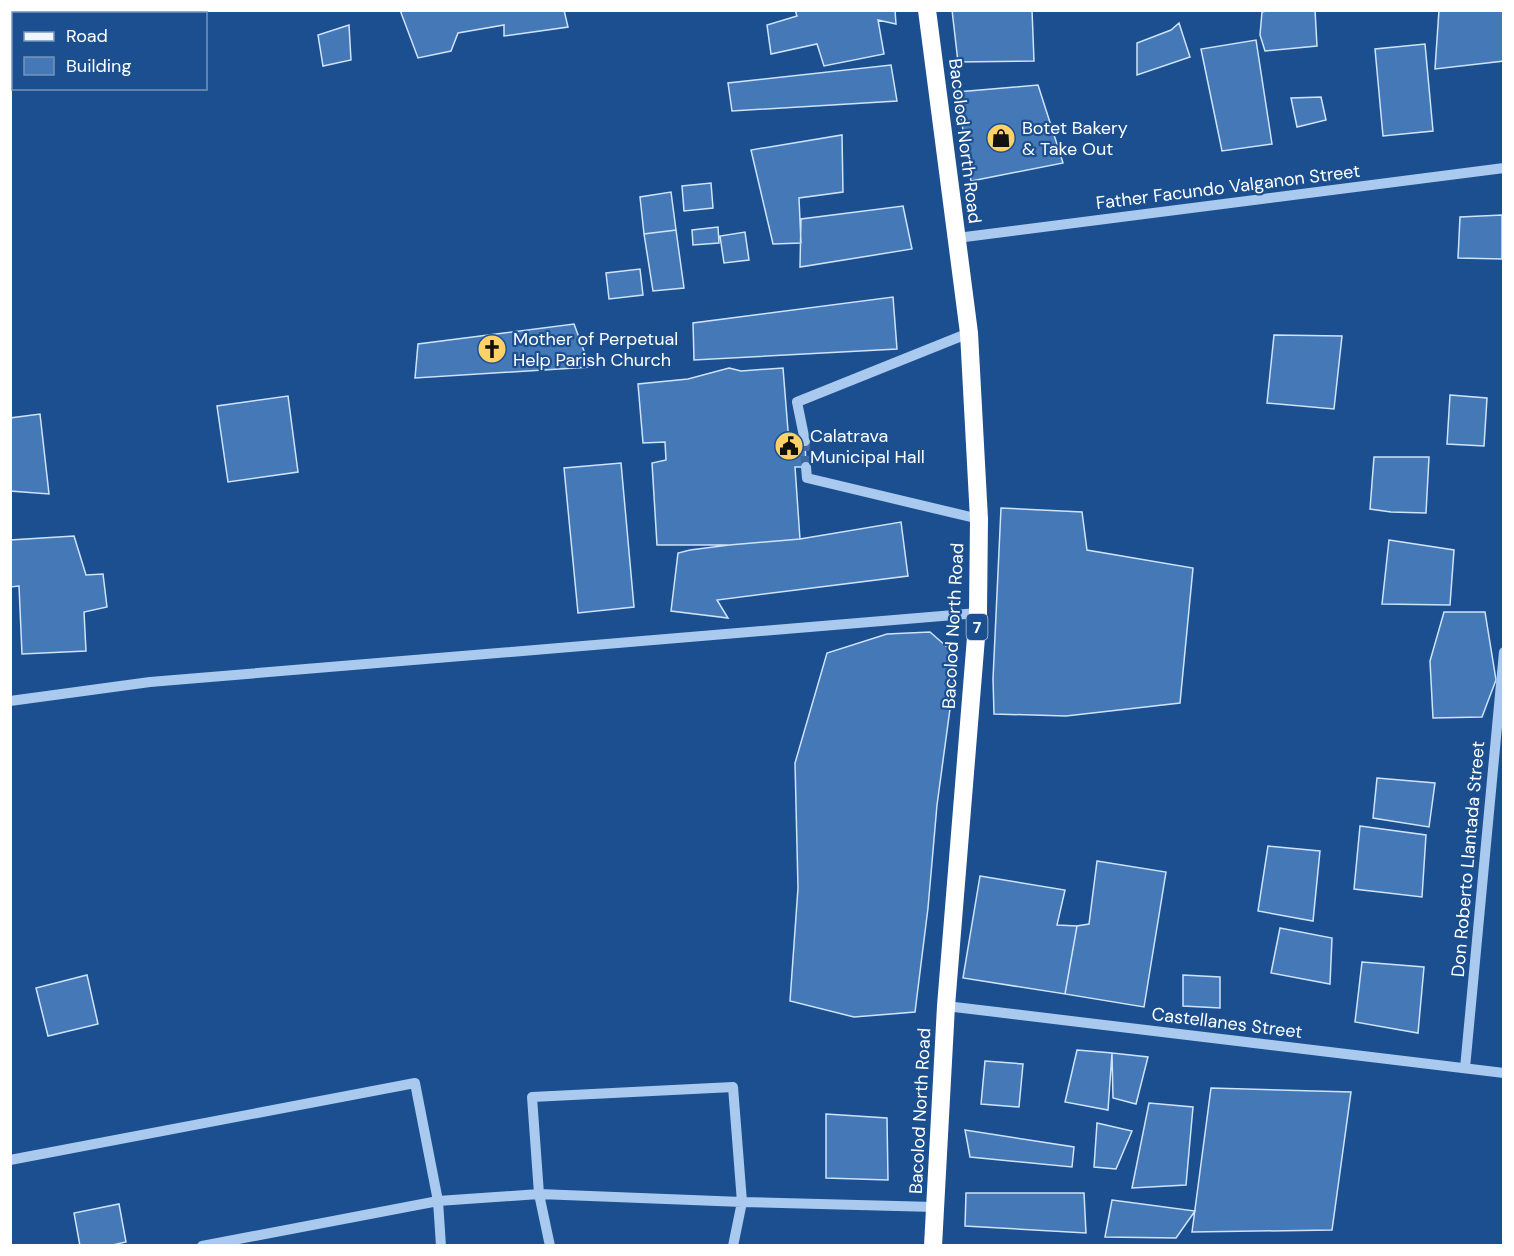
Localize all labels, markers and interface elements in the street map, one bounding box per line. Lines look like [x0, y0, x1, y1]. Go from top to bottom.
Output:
legend [12, 12, 207, 90]
text: Road [66, 24, 108, 48]
text: Building [66, 54, 131, 78]
street label: Bacolod North Road [943, 57, 987, 225]
place label: Botet Bakery & Take Out [1022, 116, 1128, 161]
shop icon: Botet Bakery & Take Out [985, 122, 1017, 154]
street label: Father Facundo Valganon Street [1095, 159, 1361, 215]
place label: Mother of Perpetual Help Parish Church [513, 327, 678, 372]
church icon: Mother of Perpetual Help Parish Church [476, 333, 508, 365]
place label: Calatrava Municipal Hall [810, 424, 925, 469]
public building icon: Calatrava Municipal Hall [773, 430, 805, 462]
street label: Bacolod North Road [937, 542, 969, 710]
road number: 7 [966, 614, 988, 640]
street label: Don Roberto Llantada Street [1446, 740, 1490, 978]
street label: Castellanes Street [1150, 1002, 1304, 1044]
street label: Bacolod North Road [904, 1027, 936, 1195]

